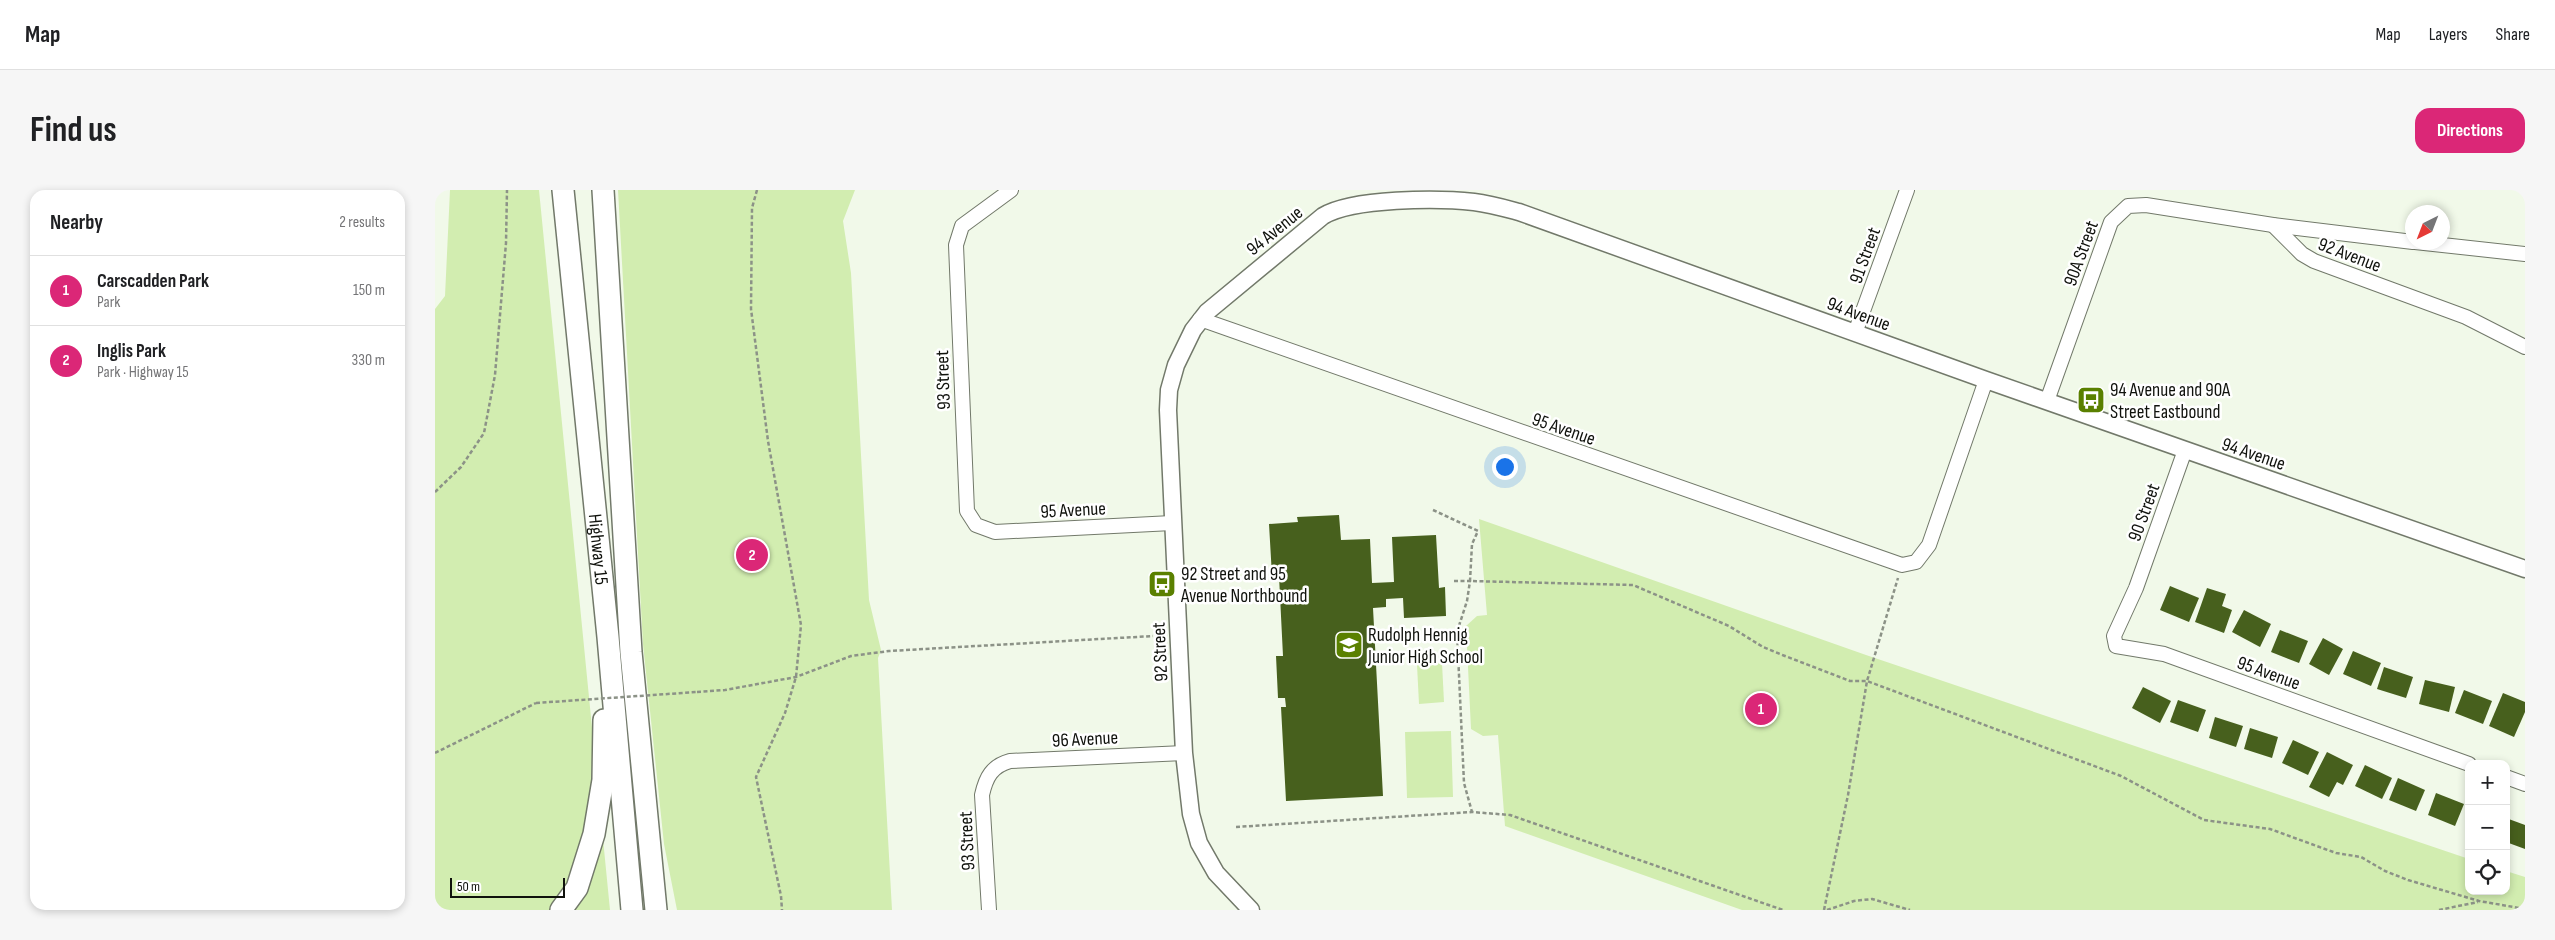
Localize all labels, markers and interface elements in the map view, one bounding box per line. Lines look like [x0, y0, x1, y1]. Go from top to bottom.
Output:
text: Map [25, 20, 60, 49]
text: Map [2376, 24, 2401, 45]
text: Layers [2429, 24, 2468, 45]
text: Share [2496, 24, 2530, 45]
button: Directions [2415, 108, 2525, 153]
text: Find us [30, 109, 117, 152]
street label: 94 Avenue [1242, 202, 1308, 261]
north arrow [2405, 205, 2450, 250]
text: Nearby [50, 210, 103, 235]
text: 2 results [339, 213, 385, 232]
street label: 90A Street [2059, 217, 2104, 289]
street label: 91 Street [1845, 224, 1886, 287]
street label: 92 Avenue [2315, 233, 2384, 278]
text: Carscadden Park [97, 270, 209, 293]
text: 1 [63, 281, 69, 300]
text: 150 m [353, 281, 385, 300]
street label: 94 Avenue [1824, 292, 1893, 336]
text: Park [97, 293, 120, 312]
text: Inglis Park [97, 340, 166, 363]
street label: 93 Street [931, 350, 956, 410]
text: 2 [62, 351, 70, 370]
text: 330 m [352, 351, 385, 370]
text: Park · Highway 15 [97, 363, 189, 382]
place label: 94 Avenue and 90A Street Eastbound [2110, 379, 2231, 424]
bus stop icon: 94 Avenue and 90A Street Eastbound [2076, 385, 2106, 415]
street label: 95 Avenue [1529, 408, 1598, 451]
street label: 94 Avenue [2219, 433, 2288, 476]
your location [1492, 454, 1518, 480]
street label: 90 Street [2123, 480, 2166, 545]
street label: 95 Avenue [1040, 497, 1106, 524]
street label: Highway 15 [583, 513, 613, 586]
pin: 2 [736, 536, 768, 574]
place label: 92 Street and 95 Avenue Northbound [1180, 563, 1307, 608]
bus stop icon: 92 Street and 95 Avenue Northbound [1147, 569, 1177, 599]
street label: 92 Street [1147, 621, 1174, 682]
place label: Rudolph Hennig Junior High School [1367, 624, 1483, 669]
school or university icon: Rudolph Hennig Junior High School [1334, 630, 1364, 660]
street label: 95 Avenue [2234, 651, 2303, 695]
pin: 1 [1745, 690, 1777, 728]
street label: 96 Avenue [1051, 726, 1119, 753]
map controls [2465, 760, 2510, 895]
button: + [2465, 760, 2510, 805]
button: − [2465, 805, 2510, 850]
street label: 93 Street [954, 810, 981, 871]
button: locate [2465, 850, 2510, 895]
scale bar [450, 875, 565, 898]
text: 50 m [457, 878, 480, 895]

